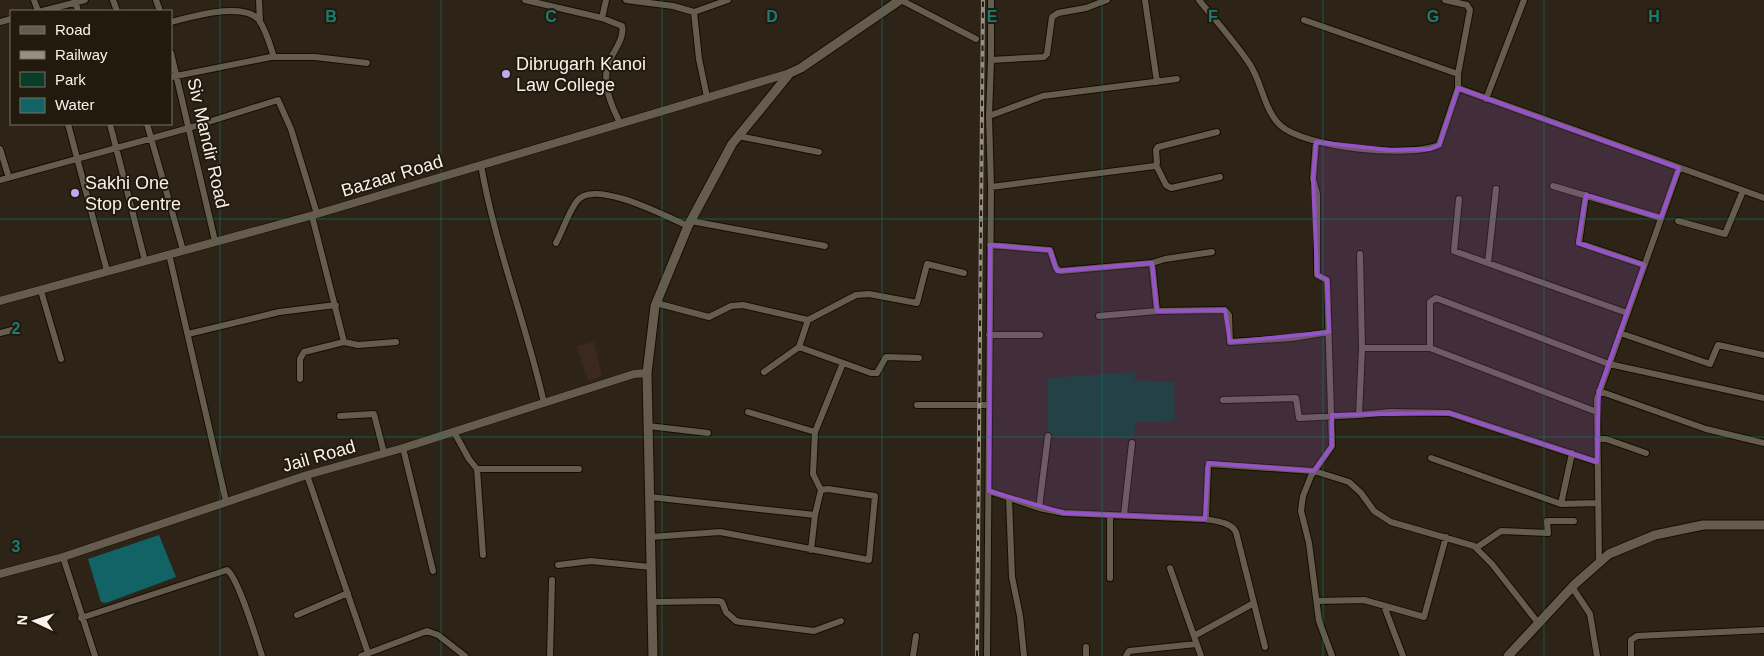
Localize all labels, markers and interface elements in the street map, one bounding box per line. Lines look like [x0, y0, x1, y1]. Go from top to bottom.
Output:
text: B [325, 8, 337, 25]
text: C [545, 8, 557, 25]
text: D [766, 8, 778, 25]
text: E [987, 8, 998, 25]
text: F [1208, 8, 1218, 25]
text: G [1427, 8, 1439, 25]
text: H [1648, 8, 1660, 25]
legend [10, 10, 172, 125]
text: Road [55, 21, 91, 38]
text: Railway [55, 46, 108, 63]
place label: Dibrugarh Kanoi Law College [516, 54, 646, 95]
marker: Dibrugarh Kanoi Law College [500, 68, 512, 80]
text: Park [55, 71, 86, 88]
street label: Siv Mandir Road [183, 76, 233, 210]
text: Water [55, 96, 94, 113]
street label: Bazaar Road [339, 151, 445, 201]
place label: Sakhi One Stop Centre [85, 173, 181, 214]
marker: Sakhi One Stop Centre [69, 187, 81, 199]
text: 2 [12, 320, 21, 337]
street label: Jail Road [280, 436, 358, 476]
text: 3 [12, 538, 21, 555]
north arrow [10, 596, 60, 646]
text: N [14, 614, 30, 626]

